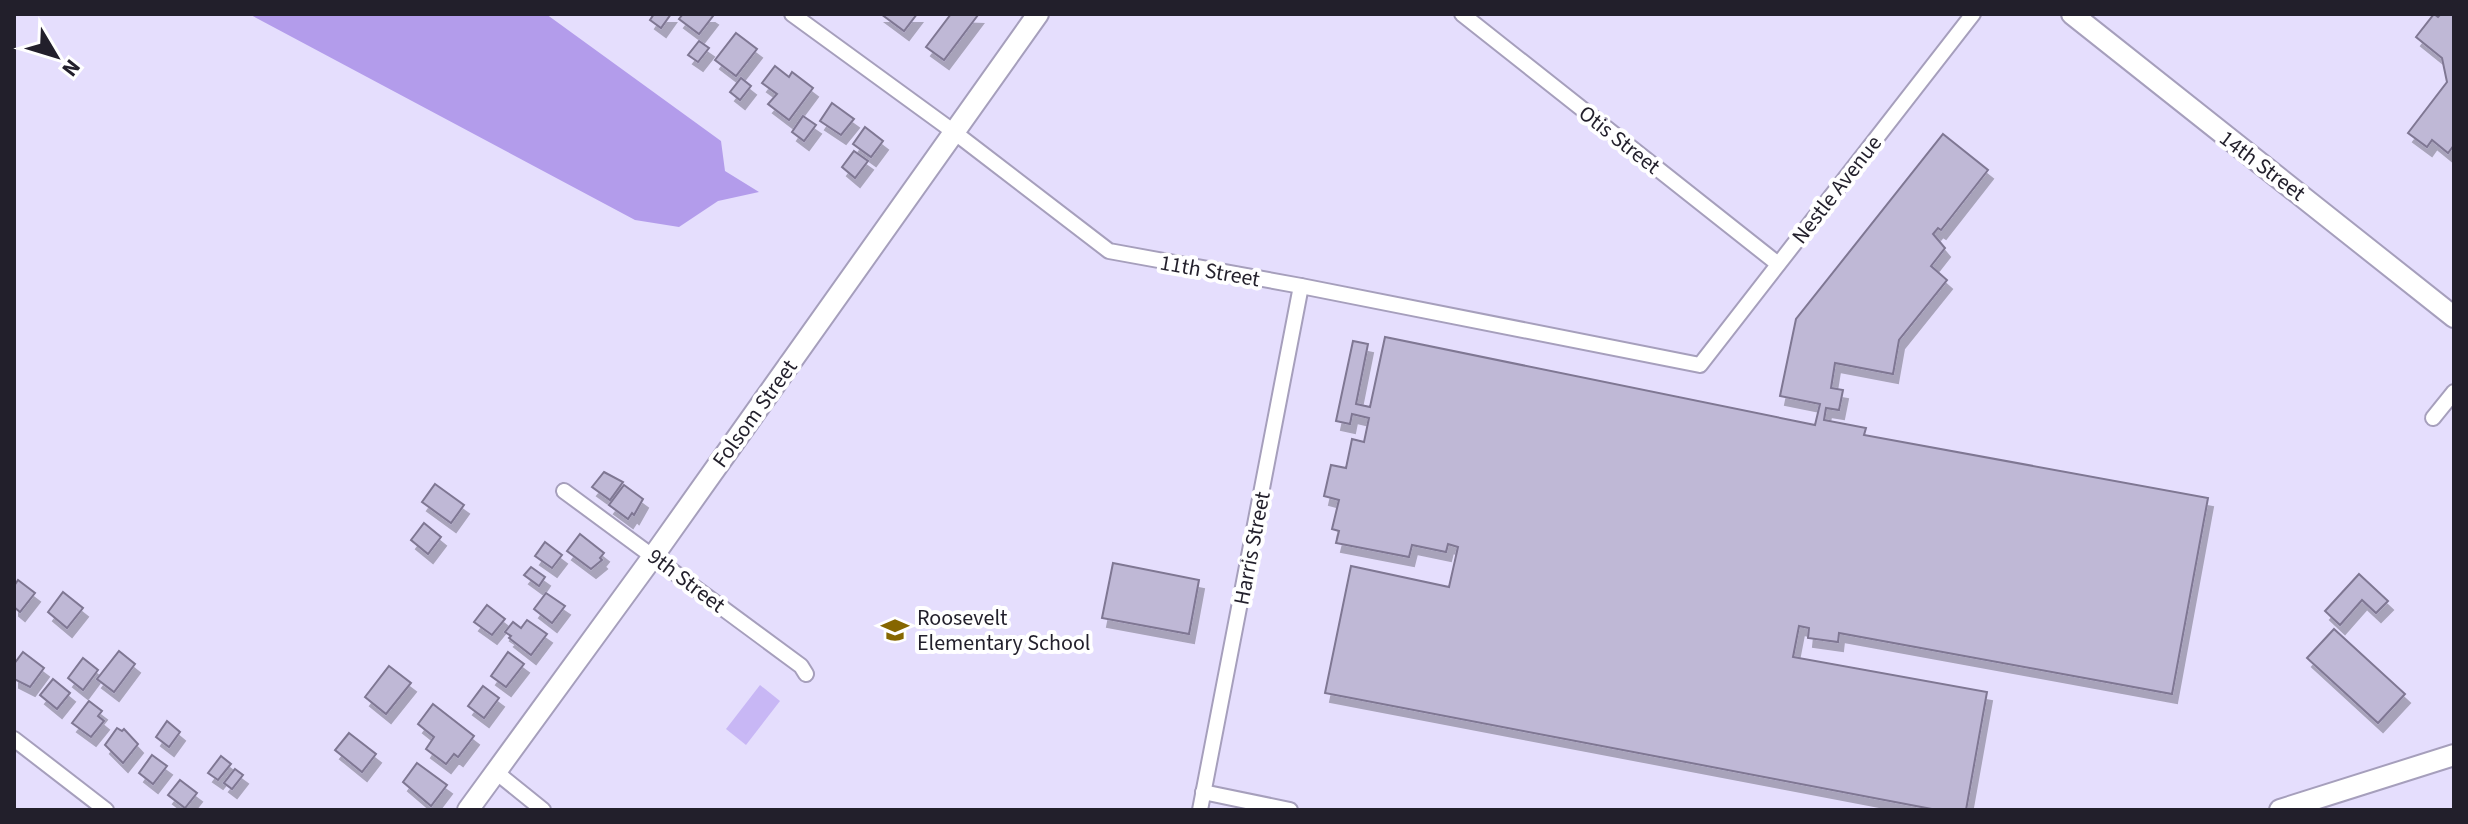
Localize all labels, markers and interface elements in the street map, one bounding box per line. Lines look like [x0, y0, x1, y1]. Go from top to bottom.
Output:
north arrow [16, 16, 96, 96]
text: N [54, 52, 88, 83]
street label: Otis Street [1572, 98, 1668, 182]
street label: 14th Street [2213, 123, 2313, 209]
street label: Nestle Avenue [1784, 128, 1889, 251]
street label: 11th Street [1157, 246, 1263, 296]
street label: Folsom Street [705, 352, 805, 474]
street label: Harris Street [1225, 488, 1279, 608]
street label: 9th Street [641, 541, 732, 621]
place label: Roosevelt Elementary School [917, 602, 1090, 659]
school or university icon: Roosevelt Elementary School [880, 615, 910, 645]

